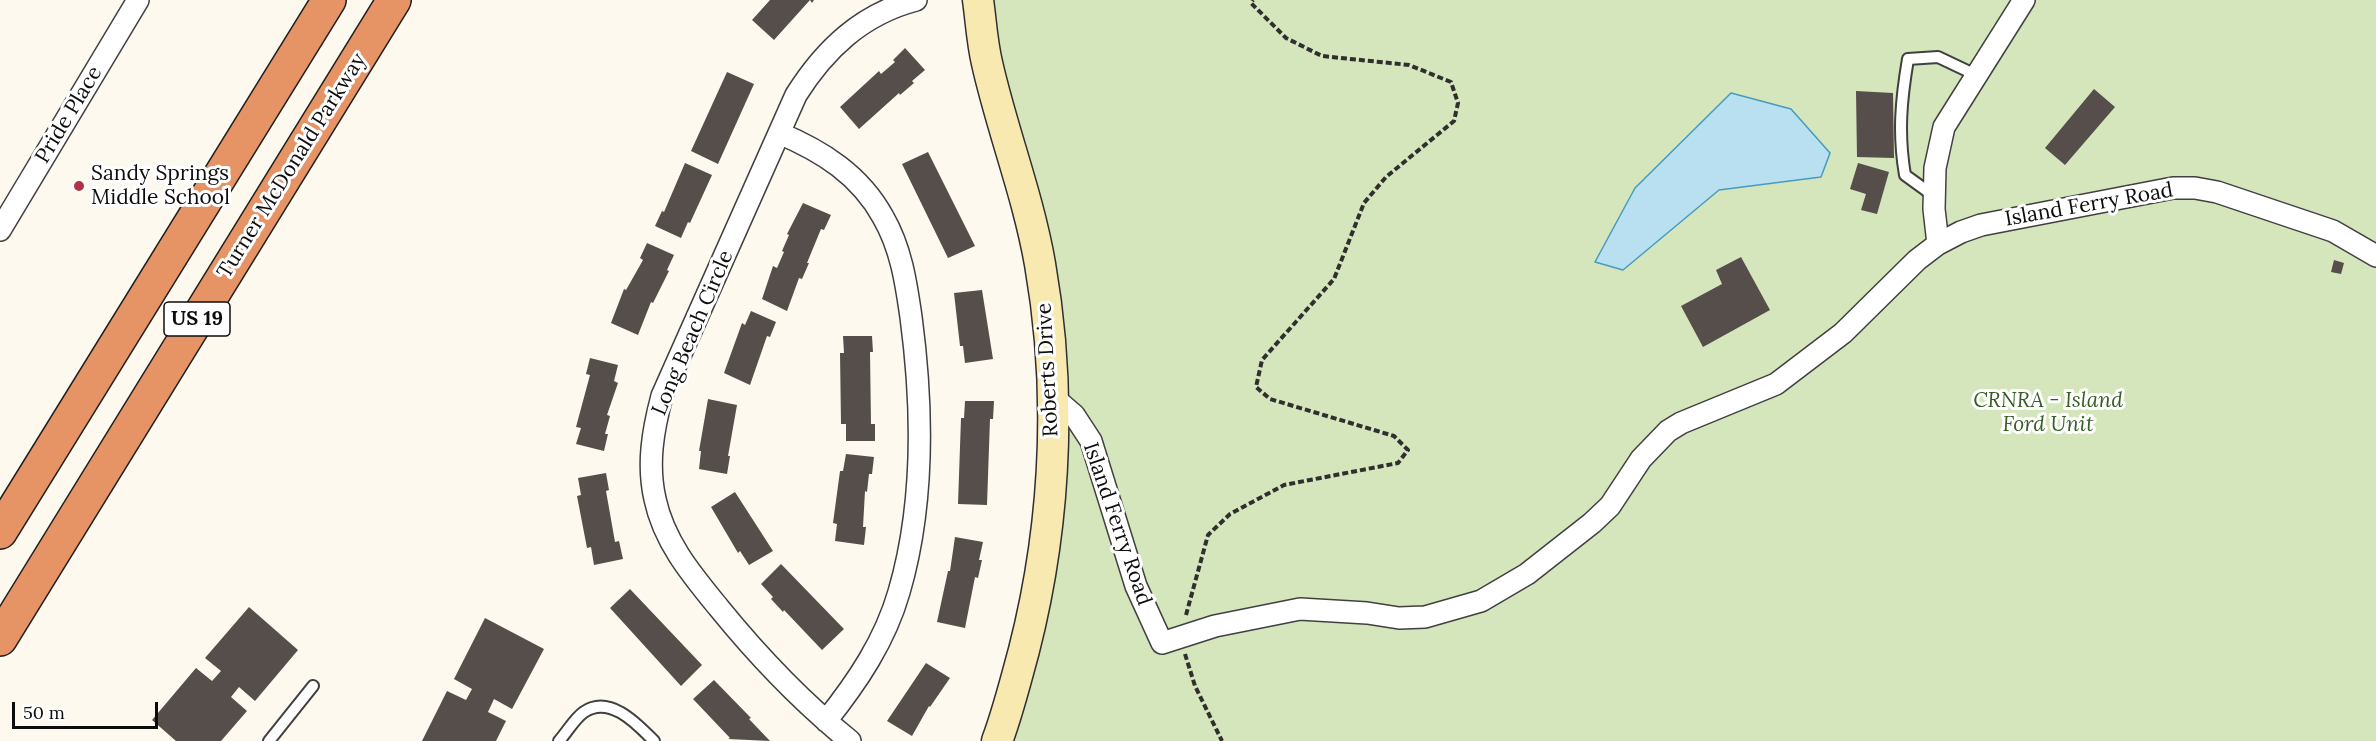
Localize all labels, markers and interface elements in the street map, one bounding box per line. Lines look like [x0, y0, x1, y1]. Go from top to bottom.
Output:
street label: Turner McDonald Parkway [212, 49, 372, 283]
street label: Pride Place [30, 62, 108, 168]
place label: Sandy Springs Middle School [91, 161, 230, 211]
street label: Island Ferry Road [2003, 178, 2175, 232]
marker: Sandy Springs Middle School [72, 179, 86, 193]
street label: Long Beach Circle [647, 247, 739, 419]
road number: US 19 [164, 302, 230, 336]
street label: Roberts Drive [1032, 302, 1064, 438]
park label: CRNRA - Island Ford Unit [1973, 388, 2123, 438]
street label: Island Ferry Road [1077, 439, 1157, 609]
scale bar [15, 690, 160, 728]
text: 50 m [23, 701, 65, 724]

